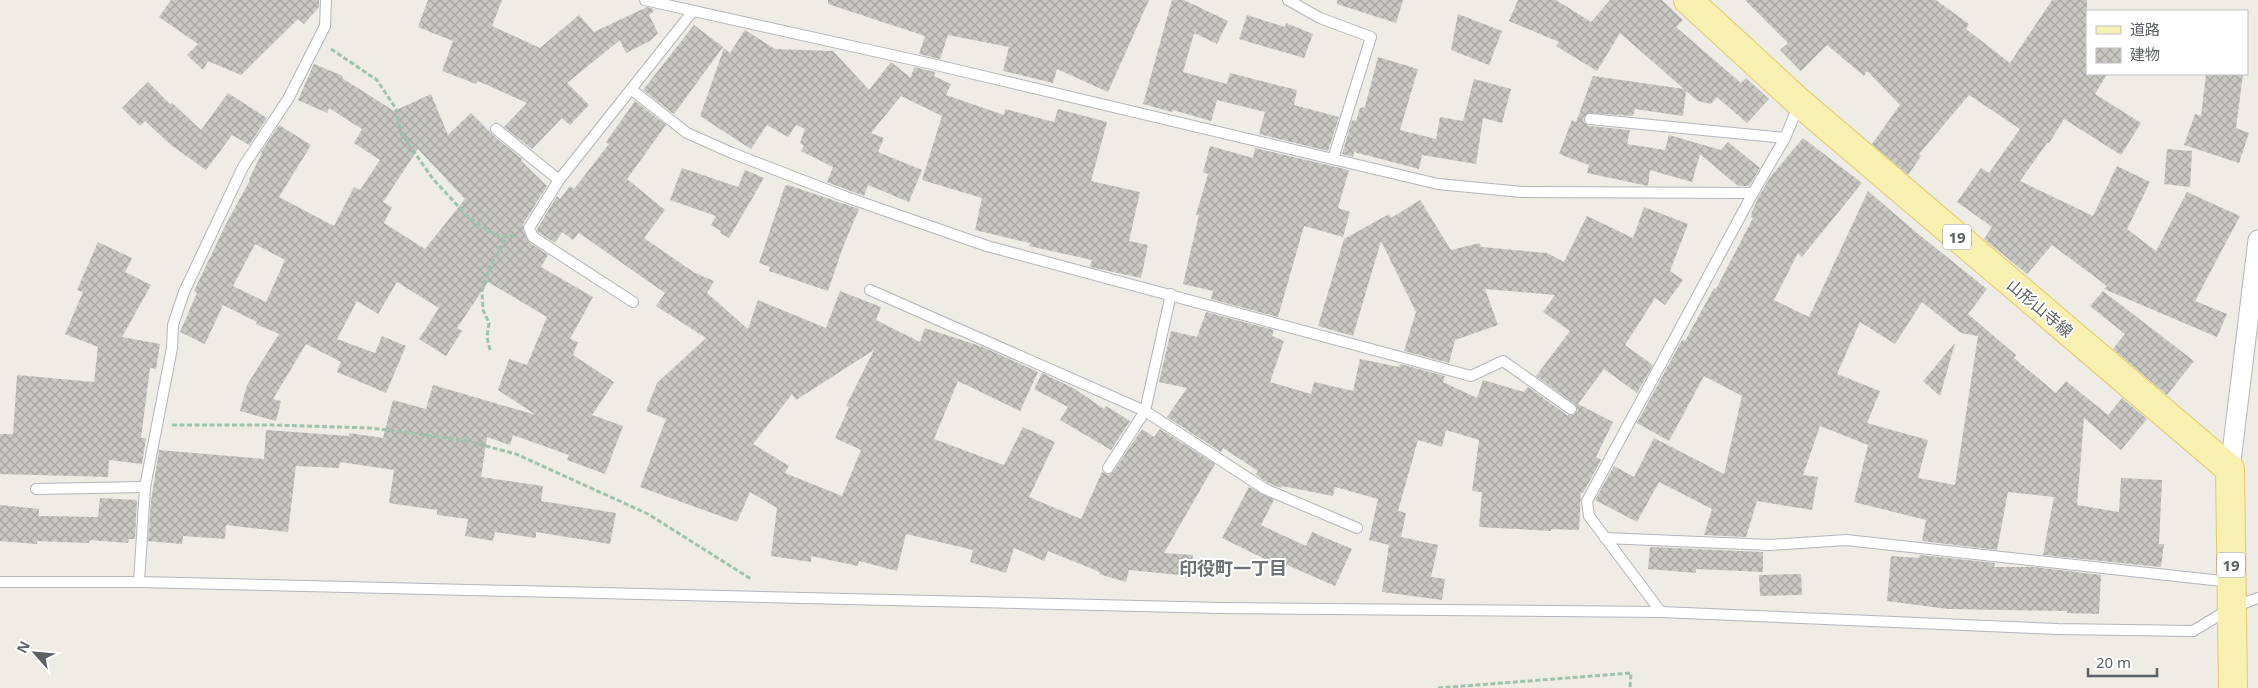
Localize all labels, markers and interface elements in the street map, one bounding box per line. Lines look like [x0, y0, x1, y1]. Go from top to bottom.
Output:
legend [2086, 10, 2248, 75]
text: 道路 [2130, 19, 2160, 39]
text: 建物 [2130, 44, 2160, 64]
road number: 19 [1943, 224, 1971, 250]
street label: 山形山寺線 [2002, 274, 2078, 342]
road number: 19 [2217, 552, 2245, 578]
district label: 印役町一丁目 [1179, 556, 1287, 580]
north arrow [10, 628, 60, 678]
text: N [12, 637, 34, 656]
scale bar [2088, 646, 2157, 678]
text: 20 m [2096, 652, 2131, 672]

